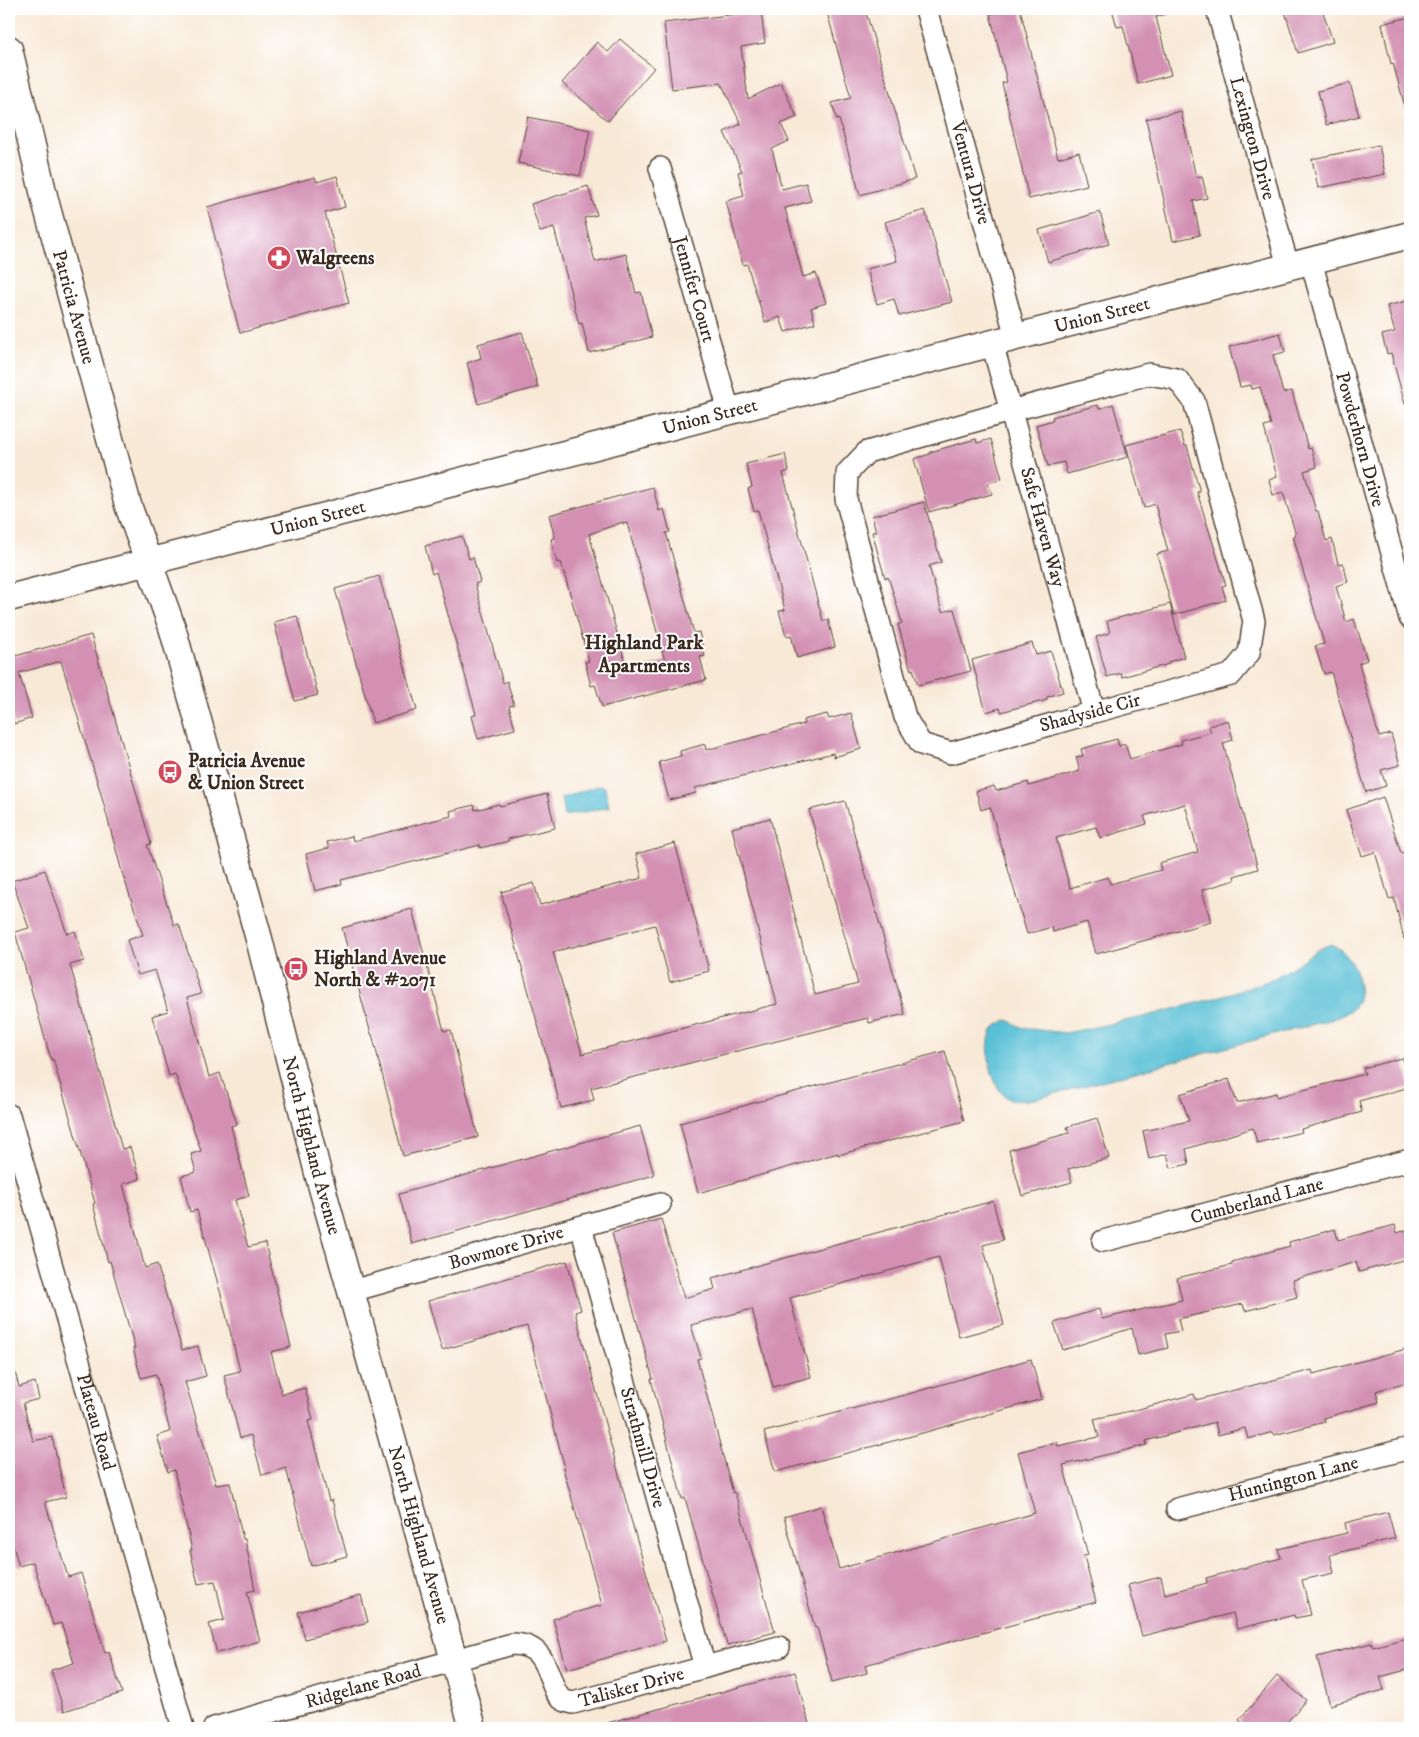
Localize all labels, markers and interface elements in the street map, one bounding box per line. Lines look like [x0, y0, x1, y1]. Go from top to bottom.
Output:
street label: Lexington Drive [1225, 74, 1281, 202]
street label: Ventura Drive [946, 118, 996, 227]
street label: Jennifer Court [668, 232, 720, 345]
pharmacy icon: Walgreens [266, 245, 292, 271]
street label: Patricia Avenue [48, 247, 101, 367]
place label: Walgreens [295, 247, 375, 270]
street label: Union Street [1052, 291, 1152, 338]
street label: Powderhorn Drive [1331, 369, 1390, 509]
street label: Union Street [660, 393, 760, 440]
street label: Safe Haven Way [1015, 465, 1071, 591]
street label: Union Street [268, 495, 368, 541]
district label: Highland Park Apartments [585, 631, 704, 679]
street label: Shadyside Cir [1037, 688, 1143, 738]
place label: Patricia Avenue & Union Street [188, 750, 305, 795]
bus stop icon: Patricia Avenue & Union Street [157, 759, 183, 785]
place label: Highland Avenue North & #2071 [314, 947, 446, 992]
bus stop icon: Highland Avenue North & #2071 [283, 956, 309, 982]
street label: North Highland Avenue [277, 1054, 346, 1238]
street label: Cumberland Lane [1188, 1172, 1326, 1229]
street label: Bowmore Drive [446, 1220, 566, 1275]
street label: Plateau Road [71, 1371, 121, 1473]
street label: Strathmill Drive [615, 1384, 671, 1510]
street label: North Highland Avenue [383, 1443, 455, 1627]
street label: Huntington Lane [1225, 1451, 1361, 1507]
street label: Ridgelane Road [303, 1659, 424, 1713]
street label: Talisker Drive [576, 1662, 687, 1713]

